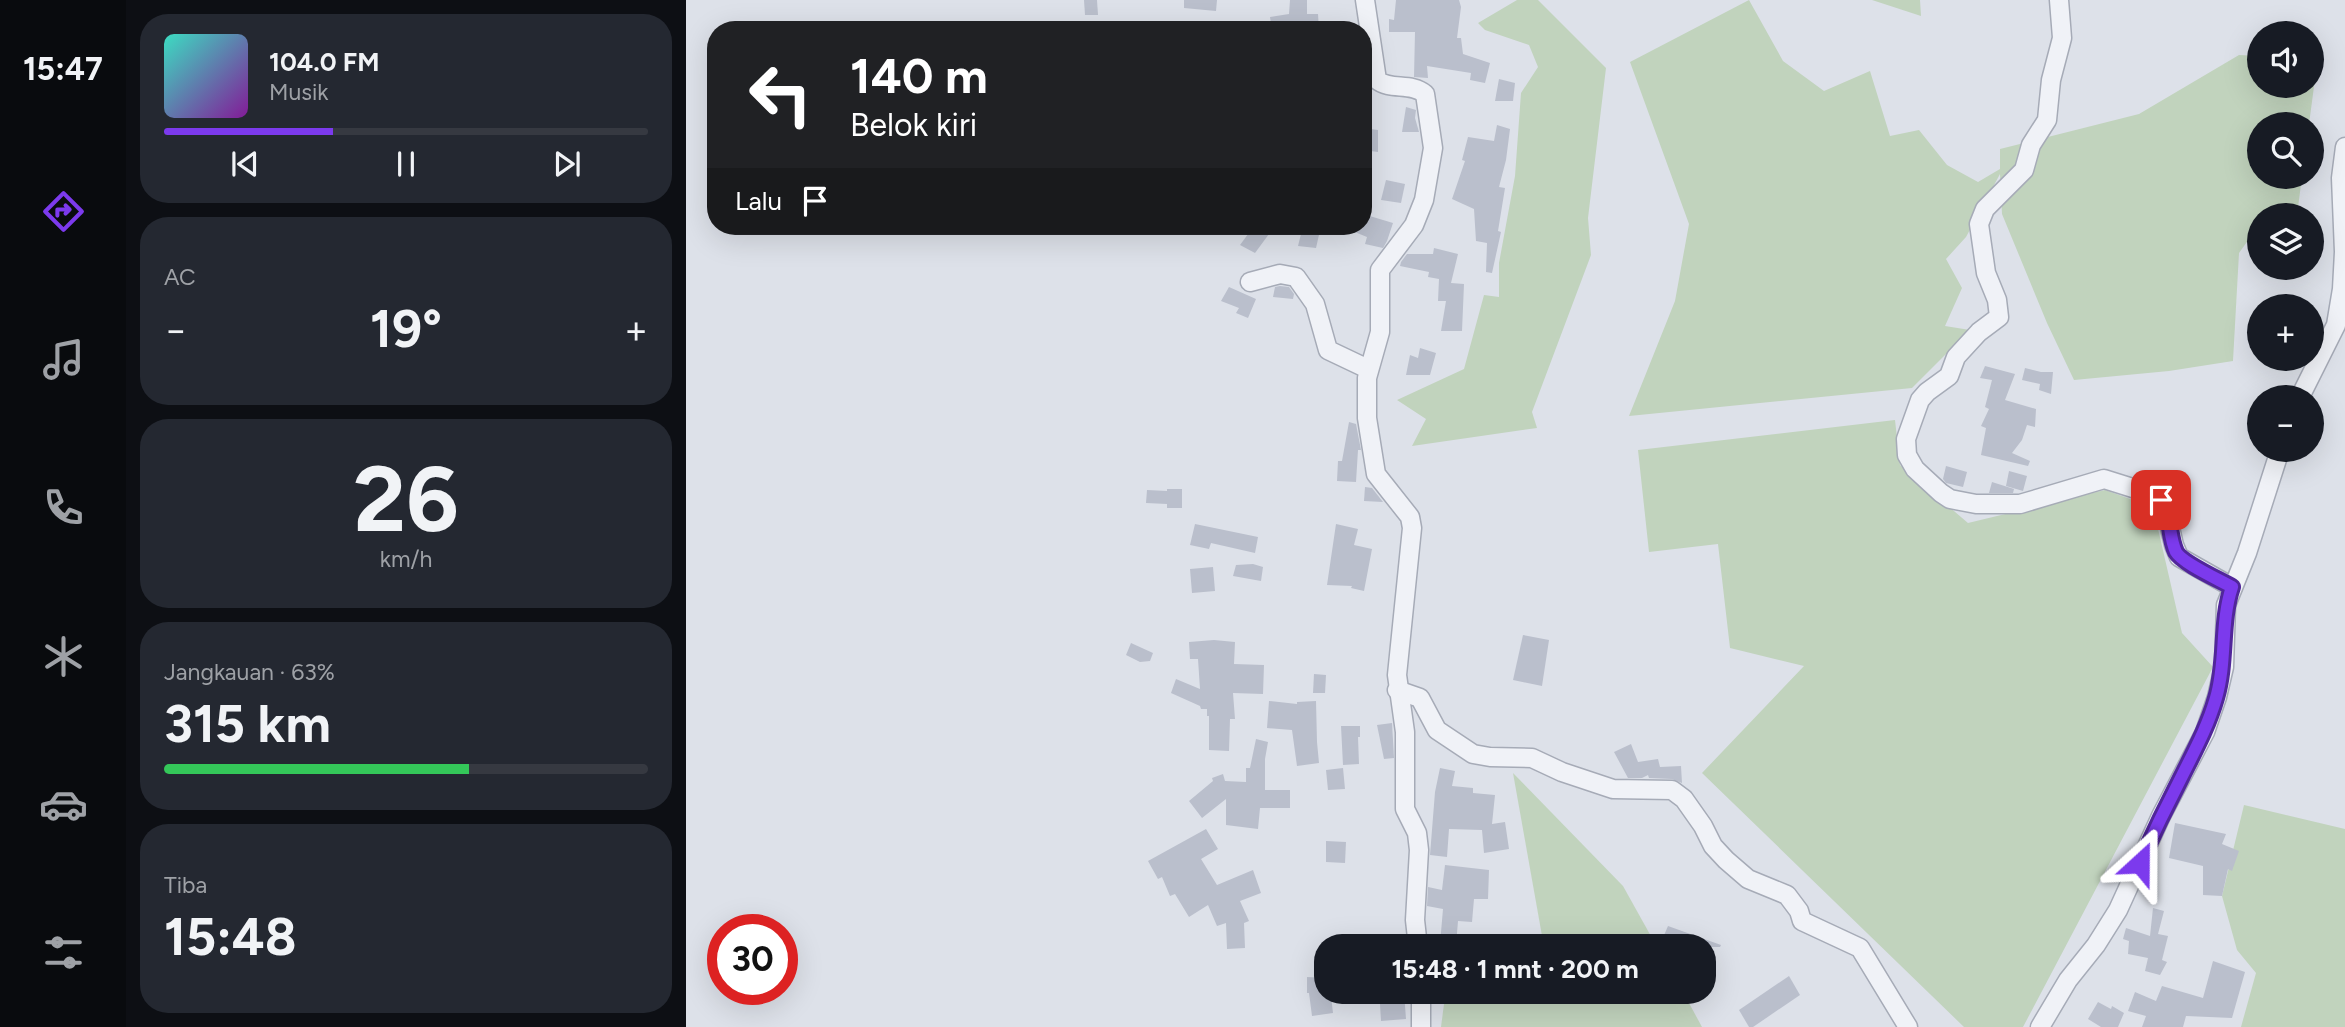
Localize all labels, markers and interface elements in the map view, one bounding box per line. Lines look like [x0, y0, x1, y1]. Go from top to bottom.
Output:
map controls [2247, 21, 2324, 462]
button: sound [2247, 21, 2324, 98]
text: 104.0 FM [269, 46, 379, 78]
text: 140 m [850, 46, 988, 105]
icon: left [735, 49, 826, 140]
text: 15:47 [23, 50, 103, 88]
text: Musik [269, 78, 329, 106]
text: Belok kiri [850, 106, 977, 144]
button: search [2247, 112, 2324, 189]
icon: previous [226, 145, 264, 183]
icon: pause [387, 145, 425, 183]
icon: next [548, 145, 586, 183]
icon: arrive [796, 182, 834, 220]
text: Lalu [735, 185, 782, 217]
icon: directions [39, 187, 88, 236]
button: layers [2247, 203, 2324, 280]
text: AC [164, 263, 196, 291]
button: + [2247, 294, 2324, 371]
text: 19° [370, 298, 442, 360]
text: − [164, 307, 188, 353]
text: + [624, 307, 648, 353]
icon: music [39, 335, 88, 384]
button: − [2247, 385, 2324, 462]
text: 26 [353, 445, 459, 554]
pin [2131, 470, 2191, 530]
icon: arrive [2142, 481, 2180, 519]
icon: phone [39, 483, 88, 532]
text: km/h [380, 545, 432, 573]
icon: climate [39, 632, 88, 681]
text: Jangkauan · 63% [164, 658, 335, 686]
text: 315 km [164, 693, 331, 755]
icon: car [39, 780, 88, 829]
position arrow [2103, 826, 2177, 900]
text: Tiba [164, 871, 207, 899]
text: 15:48 [164, 906, 297, 968]
speed limit sign: 30 [707, 914, 798, 1005]
icon: filters [39, 928, 88, 977]
text: 15:48 · 1 mnt · 200 m [1391, 953, 1639, 985]

